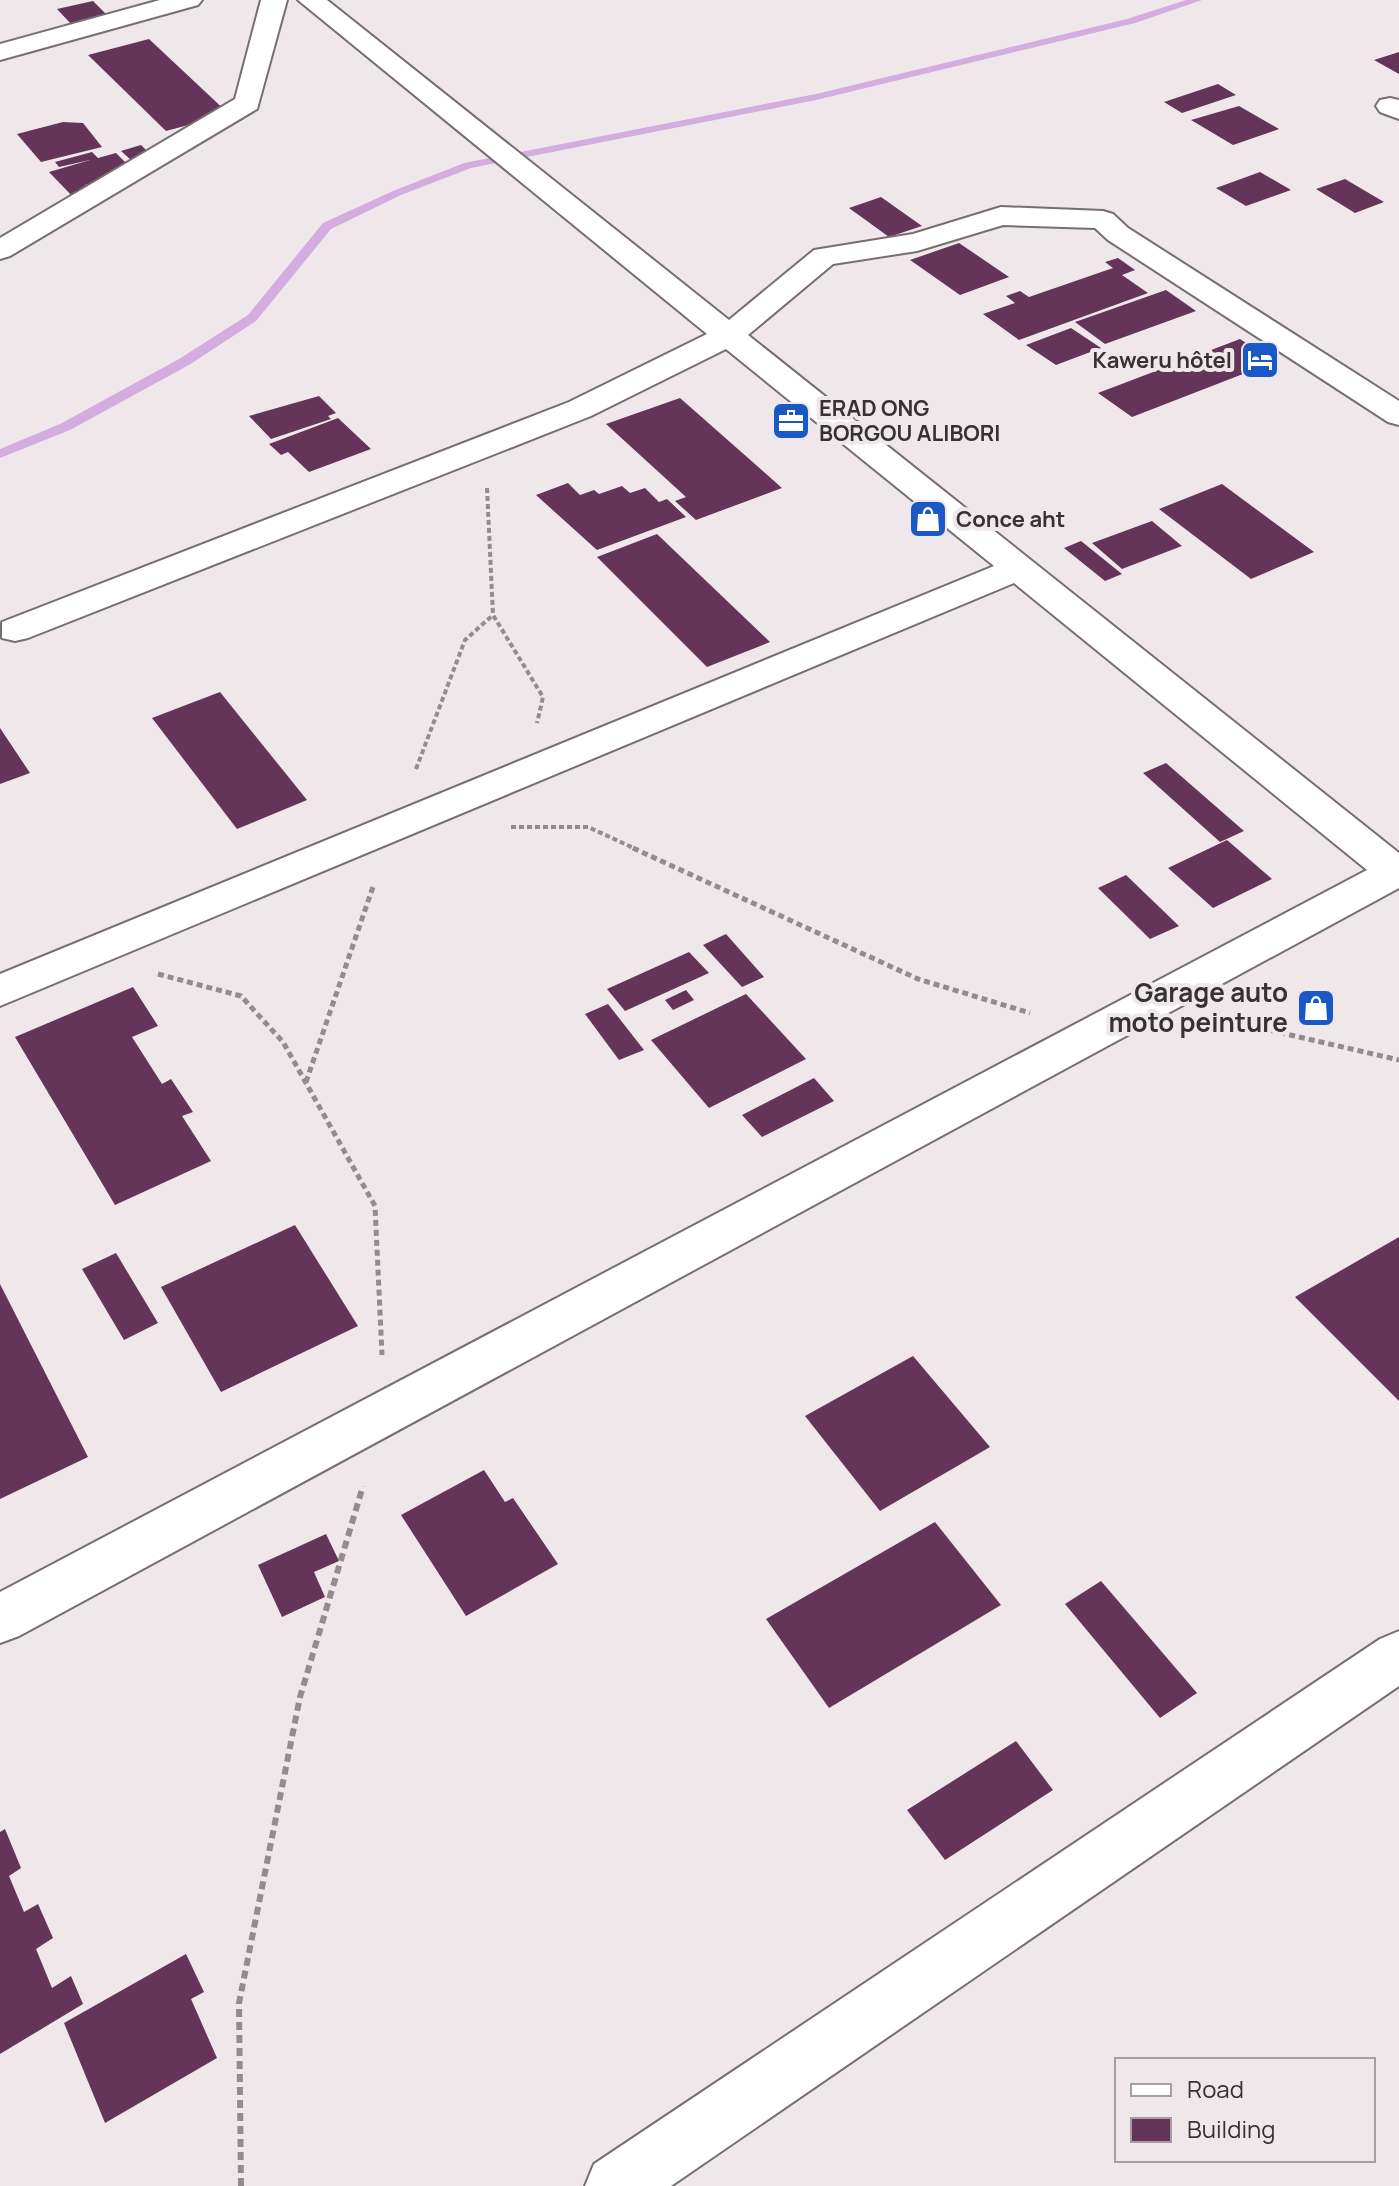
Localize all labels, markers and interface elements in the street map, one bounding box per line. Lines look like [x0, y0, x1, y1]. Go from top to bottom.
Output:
hotel icon: Kaweru hôtel [1239, 339, 1281, 381]
place label: Kaweru hôtel [1092, 345, 1232, 375]
place label: ERAD ONG BORGOU ALIBORI [819, 393, 1000, 448]
office icon: ERAD ONG BORGOU ALIBORI [770, 400, 812, 442]
shop icon: Conce aht [907, 498, 949, 540]
place label: Conce aht [956, 504, 1065, 534]
place label: Garage auto moto peinture [1108, 974, 1288, 1040]
shop icon: Garage auto moto peinture [1295, 987, 1337, 1029]
legend [1115, 2058, 1375, 2162]
text: Road [1187, 2072, 1244, 2105]
text: Building [1187, 2112, 1275, 2145]

